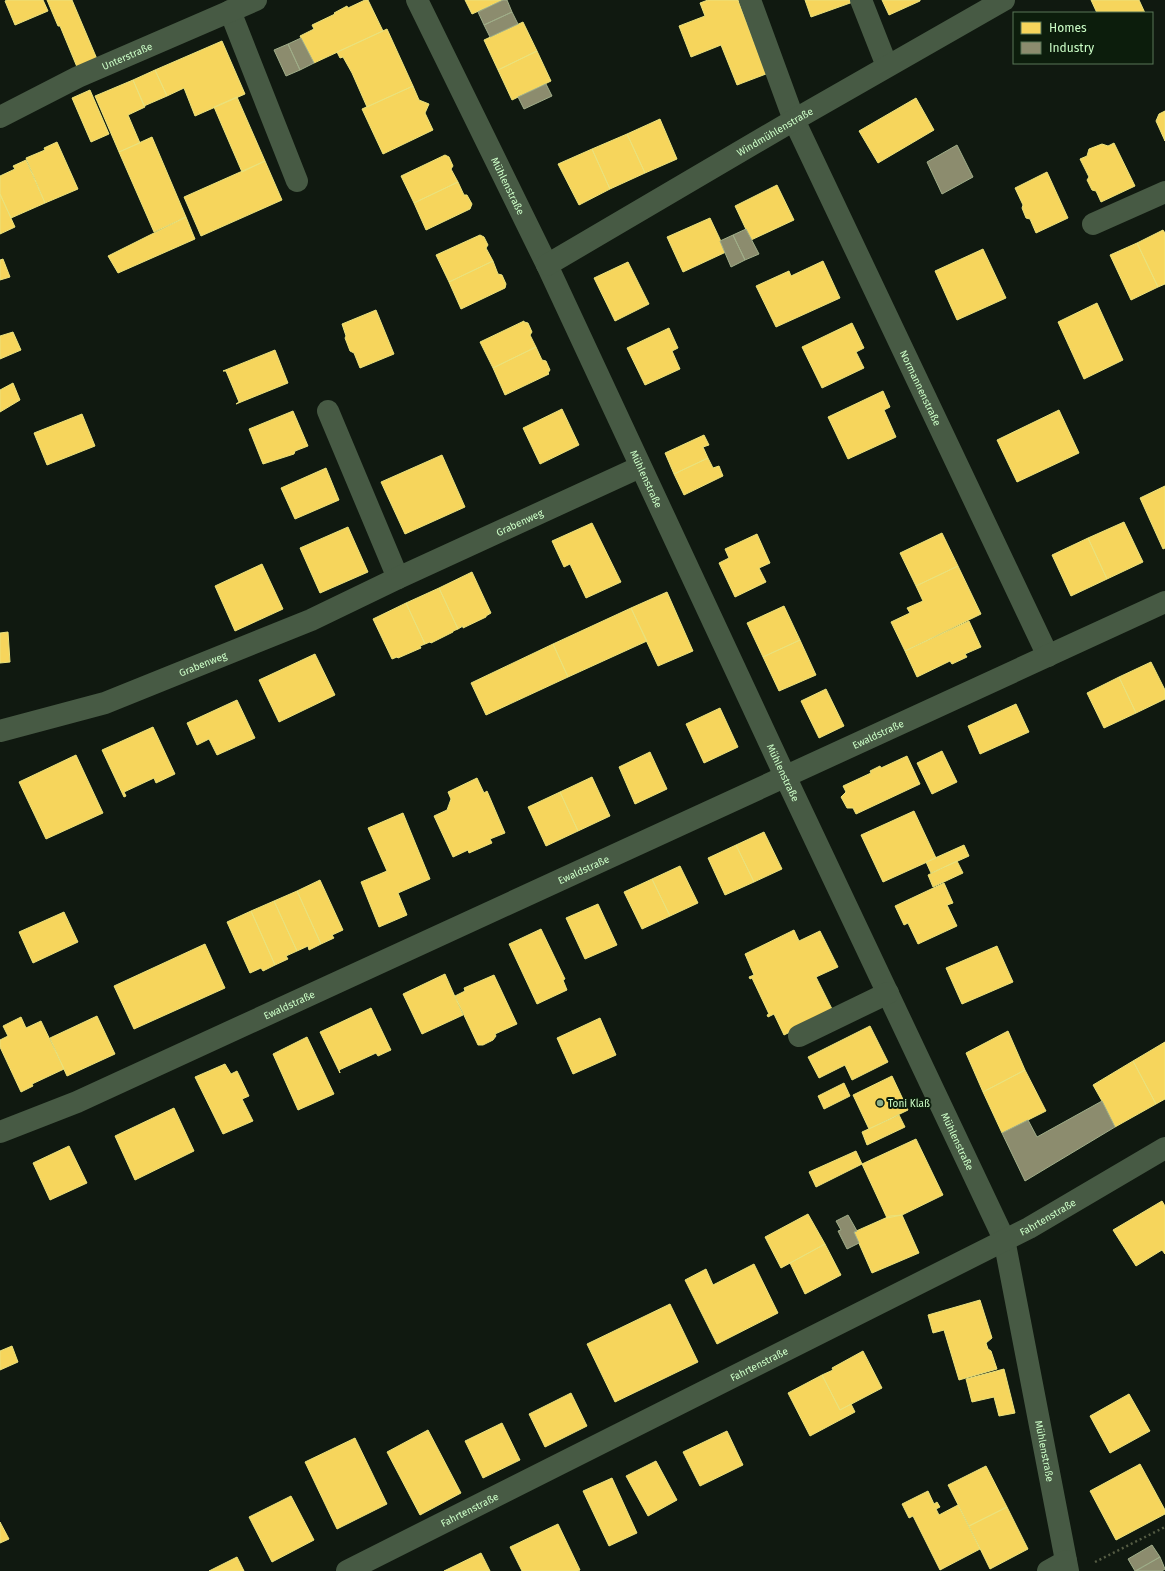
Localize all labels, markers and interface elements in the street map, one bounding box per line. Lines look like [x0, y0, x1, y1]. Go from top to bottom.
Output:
legend [1013, 12, 1153, 64]
text: Homes [1049, 21, 1087, 35]
street label: Unterstraße [100, 41, 154, 73]
text: Industry [1049, 41, 1094, 55]
street label: Windmühlenstraße [735, 105, 815, 159]
street label: Mühlenstraße [488, 156, 526, 217]
street label: Normannenstraße [897, 348, 943, 428]
street label: Mühlenstraße [627, 448, 664, 510]
street label: Grabenweg [494, 507, 546, 539]
street label: Grabenweg [177, 649, 229, 680]
street label: Ewaldstraße [851, 718, 906, 752]
street label: Mühlenstraße [764, 742, 801, 804]
street label: Ewaldstraße [556, 853, 611, 887]
street label: Ewaldstraße [262, 988, 317, 1022]
marker: Toni Klaß [875, 1098, 885, 1108]
place label: Toni Klaß [888, 1098, 930, 1110]
street label: Mühlenstraße [938, 1111, 976, 1172]
street label: Fahrtenstraße [1018, 1197, 1078, 1239]
street label: Fahrtenstraße [728, 1345, 790, 1384]
street label: Mühlenstraße [1032, 1419, 1056, 1483]
street label: Fahrtenstraße [439, 1491, 501, 1530]

